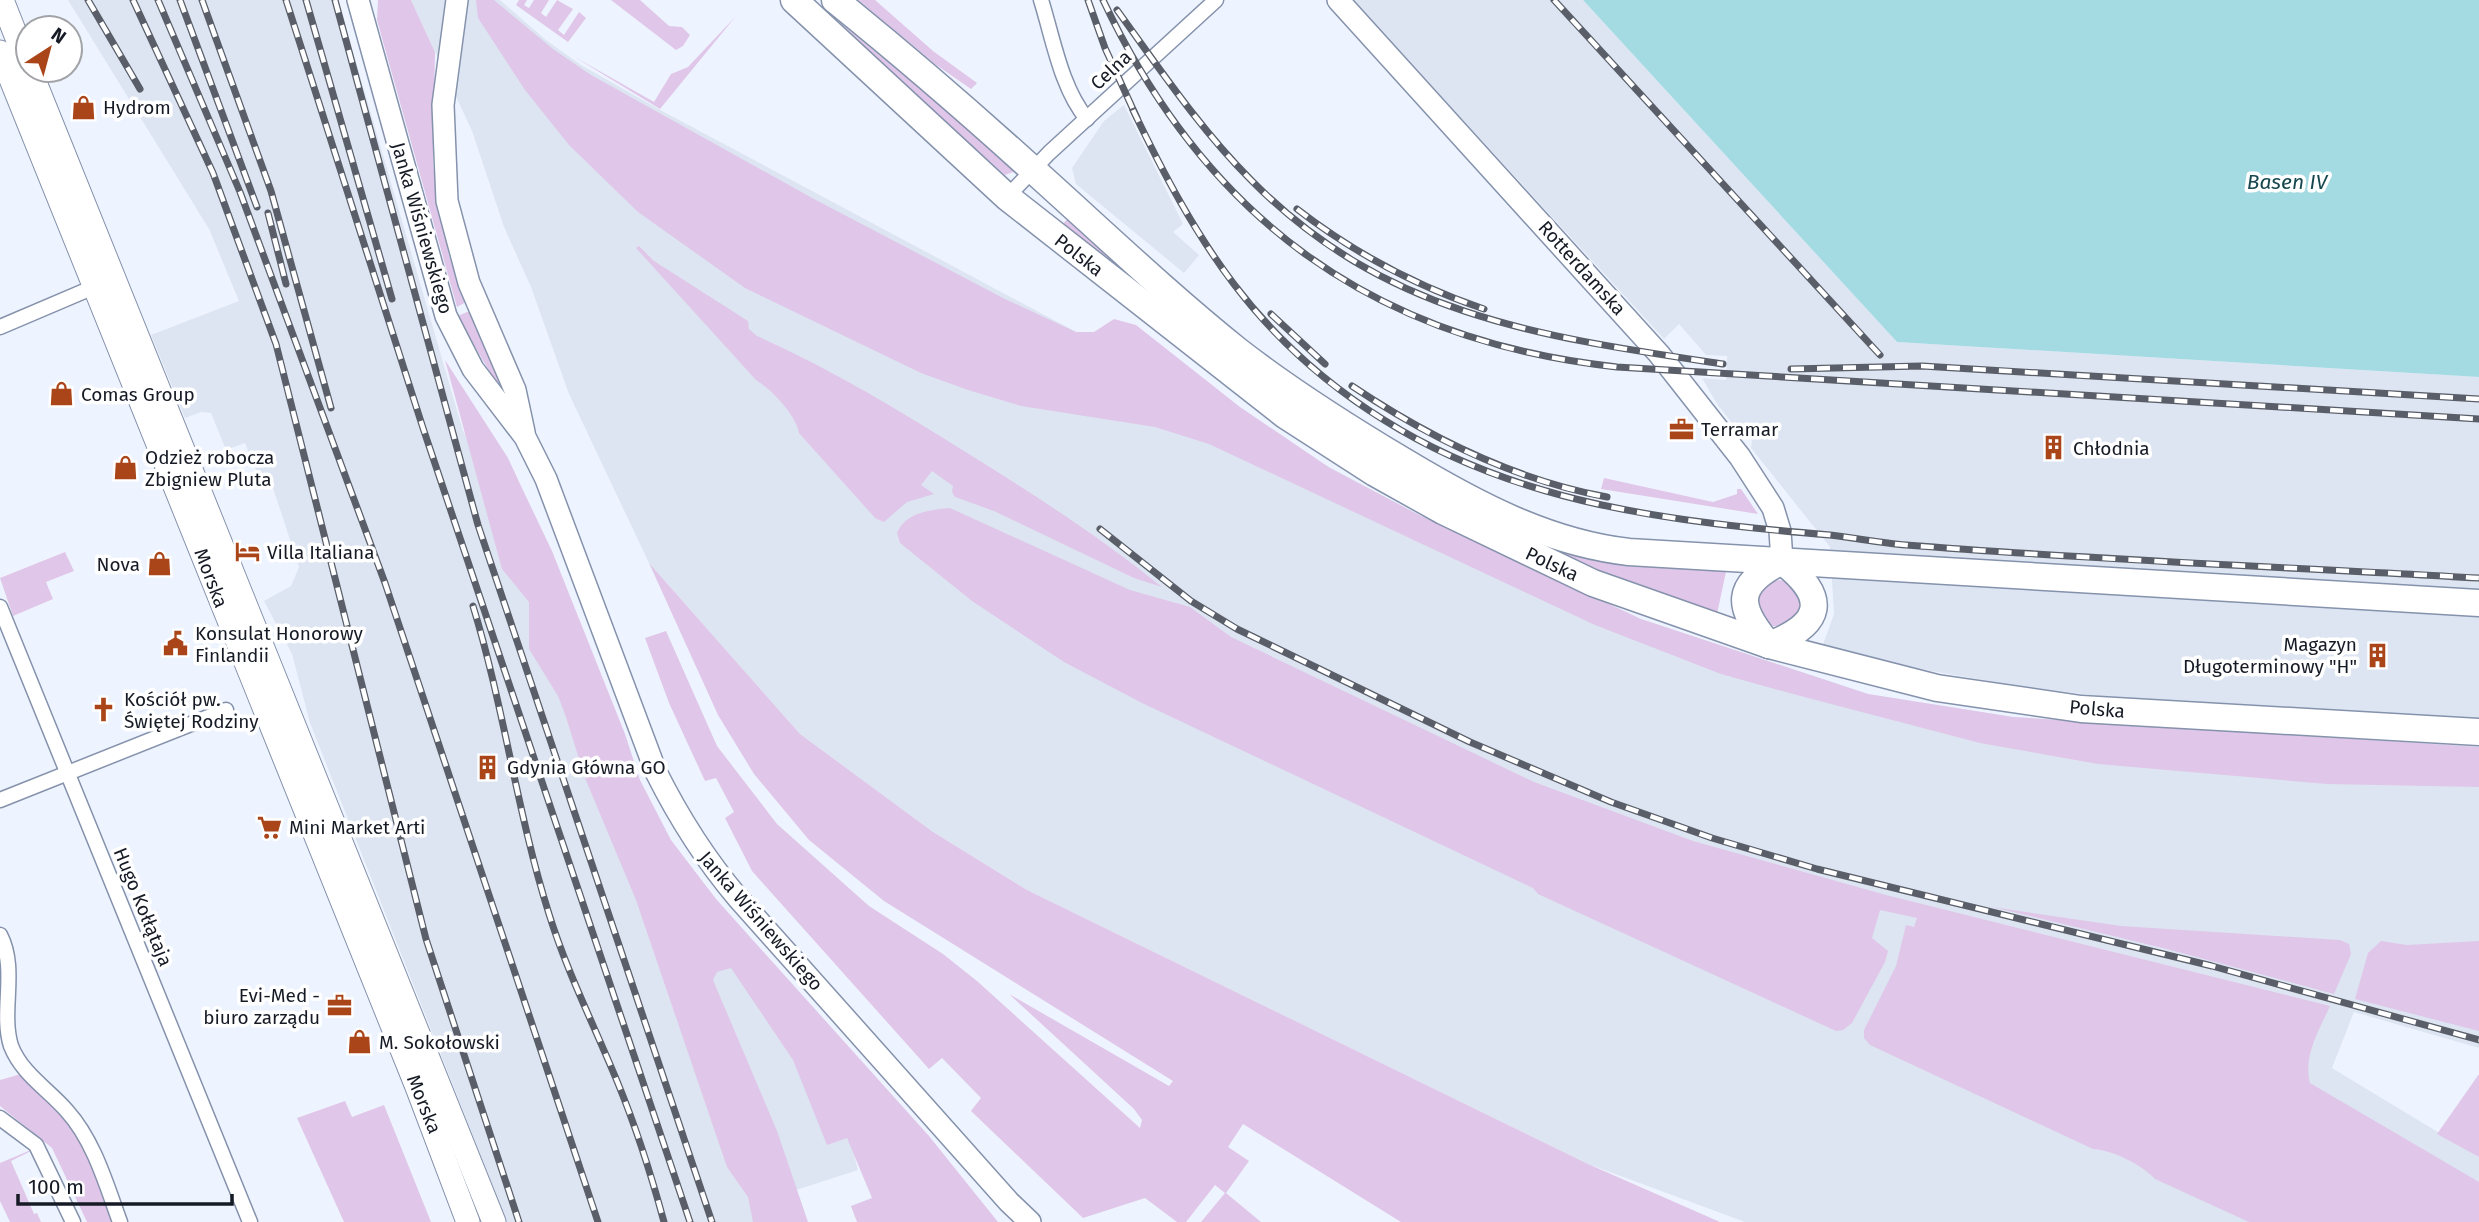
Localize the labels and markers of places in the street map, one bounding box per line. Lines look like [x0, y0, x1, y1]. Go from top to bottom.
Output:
shop icon: Hydrom [69, 93, 97, 121]
place label: Hydrom [103, 96, 171, 119]
shop icon: Comas Group [47, 380, 75, 408]
place label: Comas Group [81, 383, 195, 406]
office icon: Terramar [1667, 415, 1695, 443]
place label: Terramar [1701, 418, 1779, 441]
building icon: Chłodnia [2039, 434, 2067, 462]
place label: Chłodnia [2073, 437, 2150, 460]
place label: Odzież robocza Zbigniew Pluta [145, 446, 274, 491]
shop icon: Odzież robocza Zbigniew Pluta [111, 454, 139, 482]
hotel icon: Villa Italiana [233, 538, 261, 566]
place label: Villa Italiana [267, 541, 375, 564]
shop icon: Nova [146, 550, 174, 578]
place label: Nova [97, 553, 140, 576]
place label: Konsulat Honorowy Finlandii [195, 622, 364, 667]
public building icon: Konsulat Honorowy Finlandii [161, 630, 189, 658]
place label: Magazyn Długoterminowy "H" [2183, 633, 2357, 678]
building icon: Magazyn Długoterminowy "H" [2363, 641, 2391, 669]
place label: Kościół pw. Świętej Rodziny [124, 688, 259, 733]
church icon: Kościół pw. Świętej Rodziny [90, 696, 118, 724]
building icon: Gdynia Główna GO [473, 753, 501, 781]
place label: Gdynia Główna GO [507, 756, 666, 779]
supermarket icon: Mini Market Arti [255, 813, 283, 841]
place label: Mini Market Arti [289, 816, 425, 839]
place label: Evi-Med - biuro zarządu [203, 984, 320, 1029]
office icon: Evi-Med - biuro zarządu [326, 992, 354, 1020]
shop icon: M. Sokołowski [345, 1028, 373, 1056]
place label: M. Sokołowski [379, 1031, 500, 1054]

